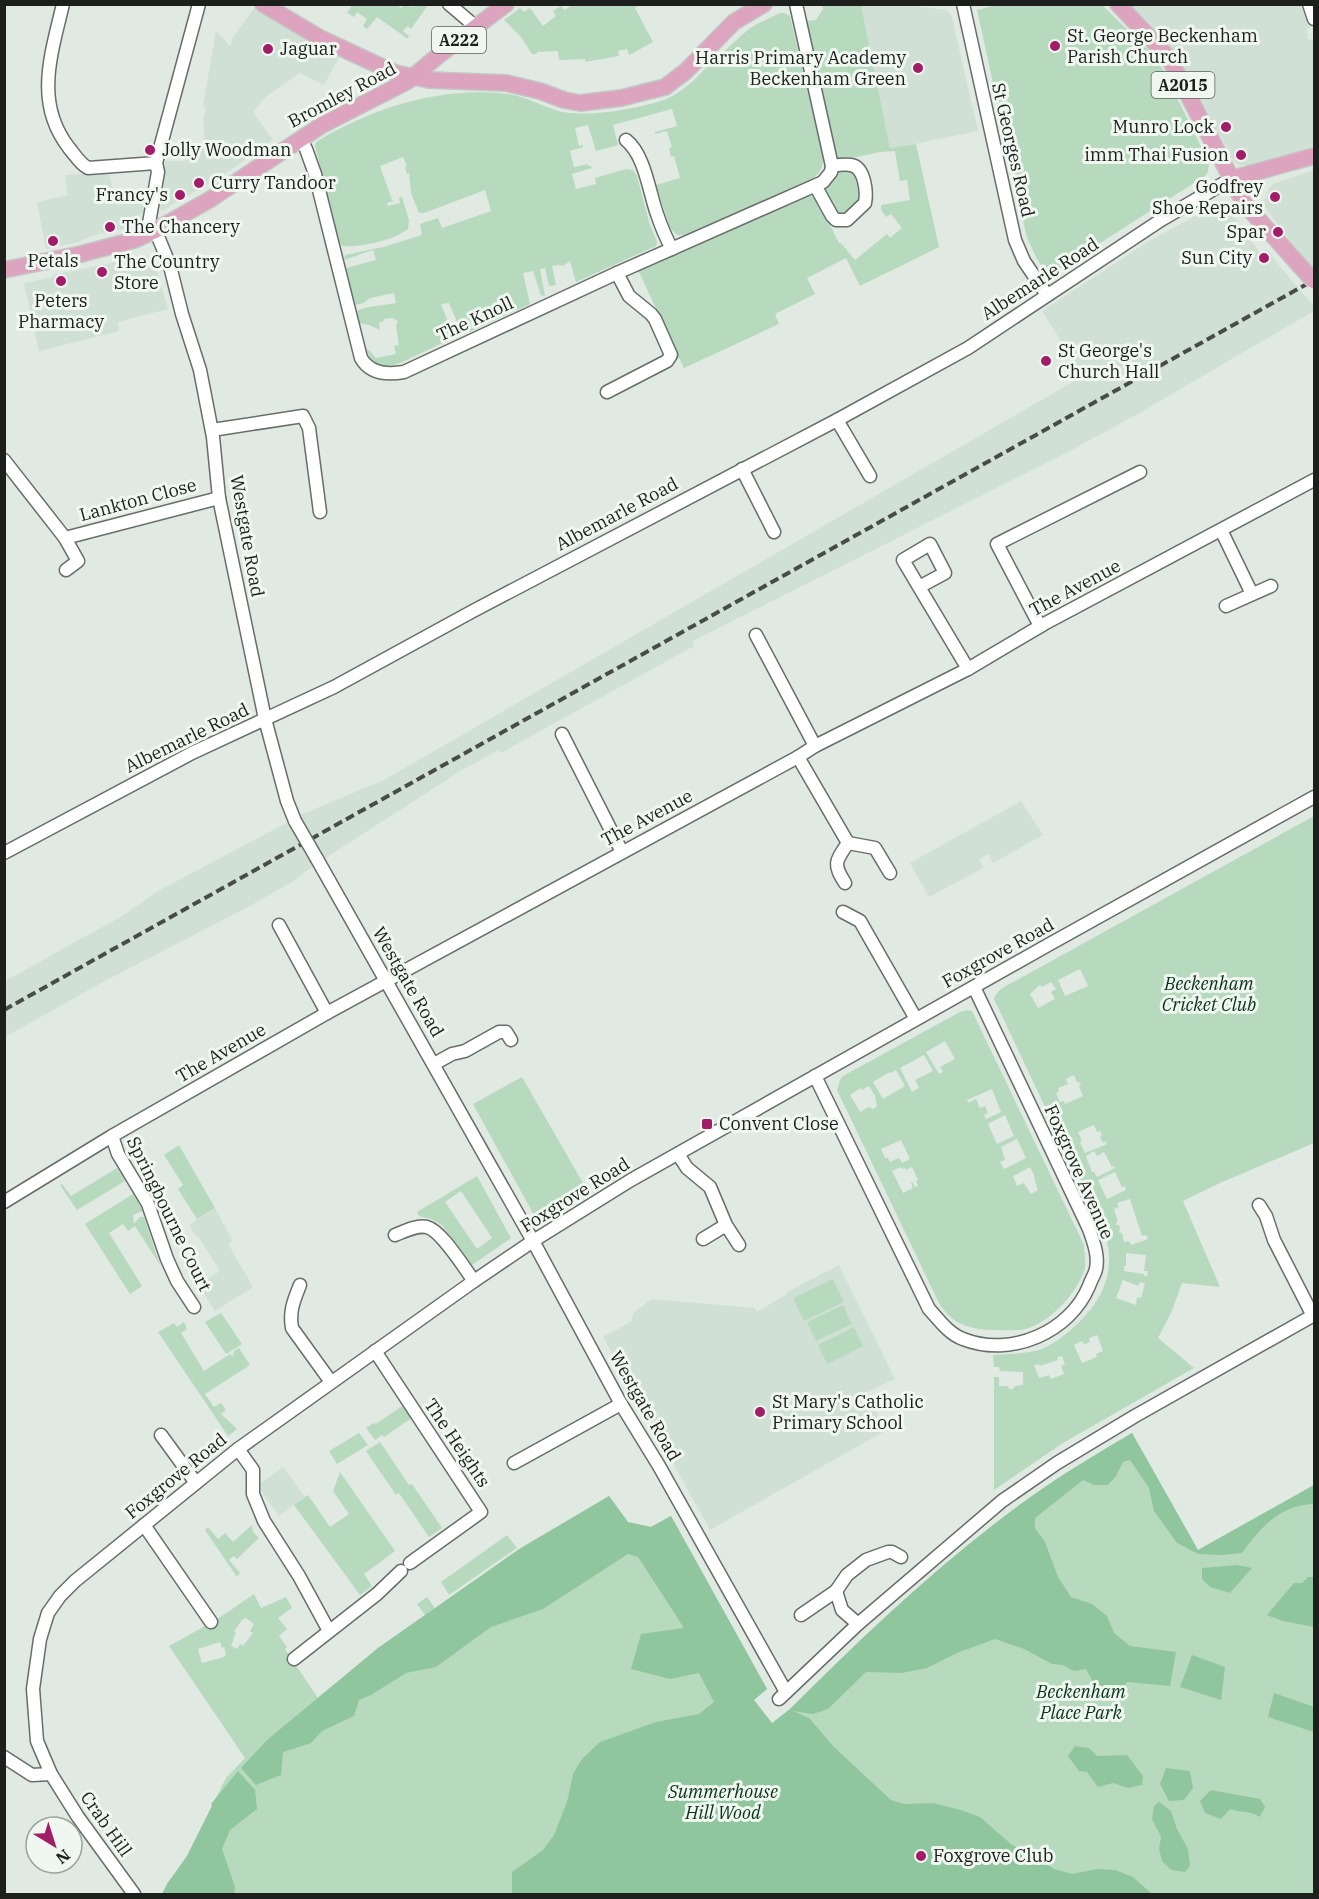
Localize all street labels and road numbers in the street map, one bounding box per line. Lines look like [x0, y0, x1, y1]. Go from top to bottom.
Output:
road number: A222 [432, 27, 486, 53]
street label: Bromley Road [284, 56, 400, 133]
road number: A2015 [1152, 72, 1214, 98]
street label: St Georges Road [987, 81, 1040, 219]
street label: Albemarle Road [977, 232, 1103, 325]
street label: The Knoll [433, 291, 517, 346]
street label: Albemarle Road [552, 472, 682, 555]
street label: Lankton Close [77, 473, 199, 526]
street label: Westgate Road [225, 473, 270, 599]
street label: The Avenue [1025, 554, 1124, 621]
street label: Albemarle Road [121, 698, 253, 778]
street label: The Avenue [597, 784, 696, 851]
street label: Foxgrove Road [938, 912, 1058, 993]
street label: Westgate Road [368, 922, 449, 1041]
street label: The Avenue [172, 1018, 270, 1088]
street label: Foxgrove Avenue [1040, 1101, 1119, 1243]
street label: Springbourne Court [122, 1133, 217, 1295]
street label: Foxgrove Road [516, 1152, 634, 1237]
street label: Westgate Road [605, 1346, 686, 1465]
street label: The Heights [419, 1394, 496, 1492]
street label: Foxgrove Road [120, 1427, 231, 1524]
street label: Crab Hill [76, 1787, 137, 1861]

